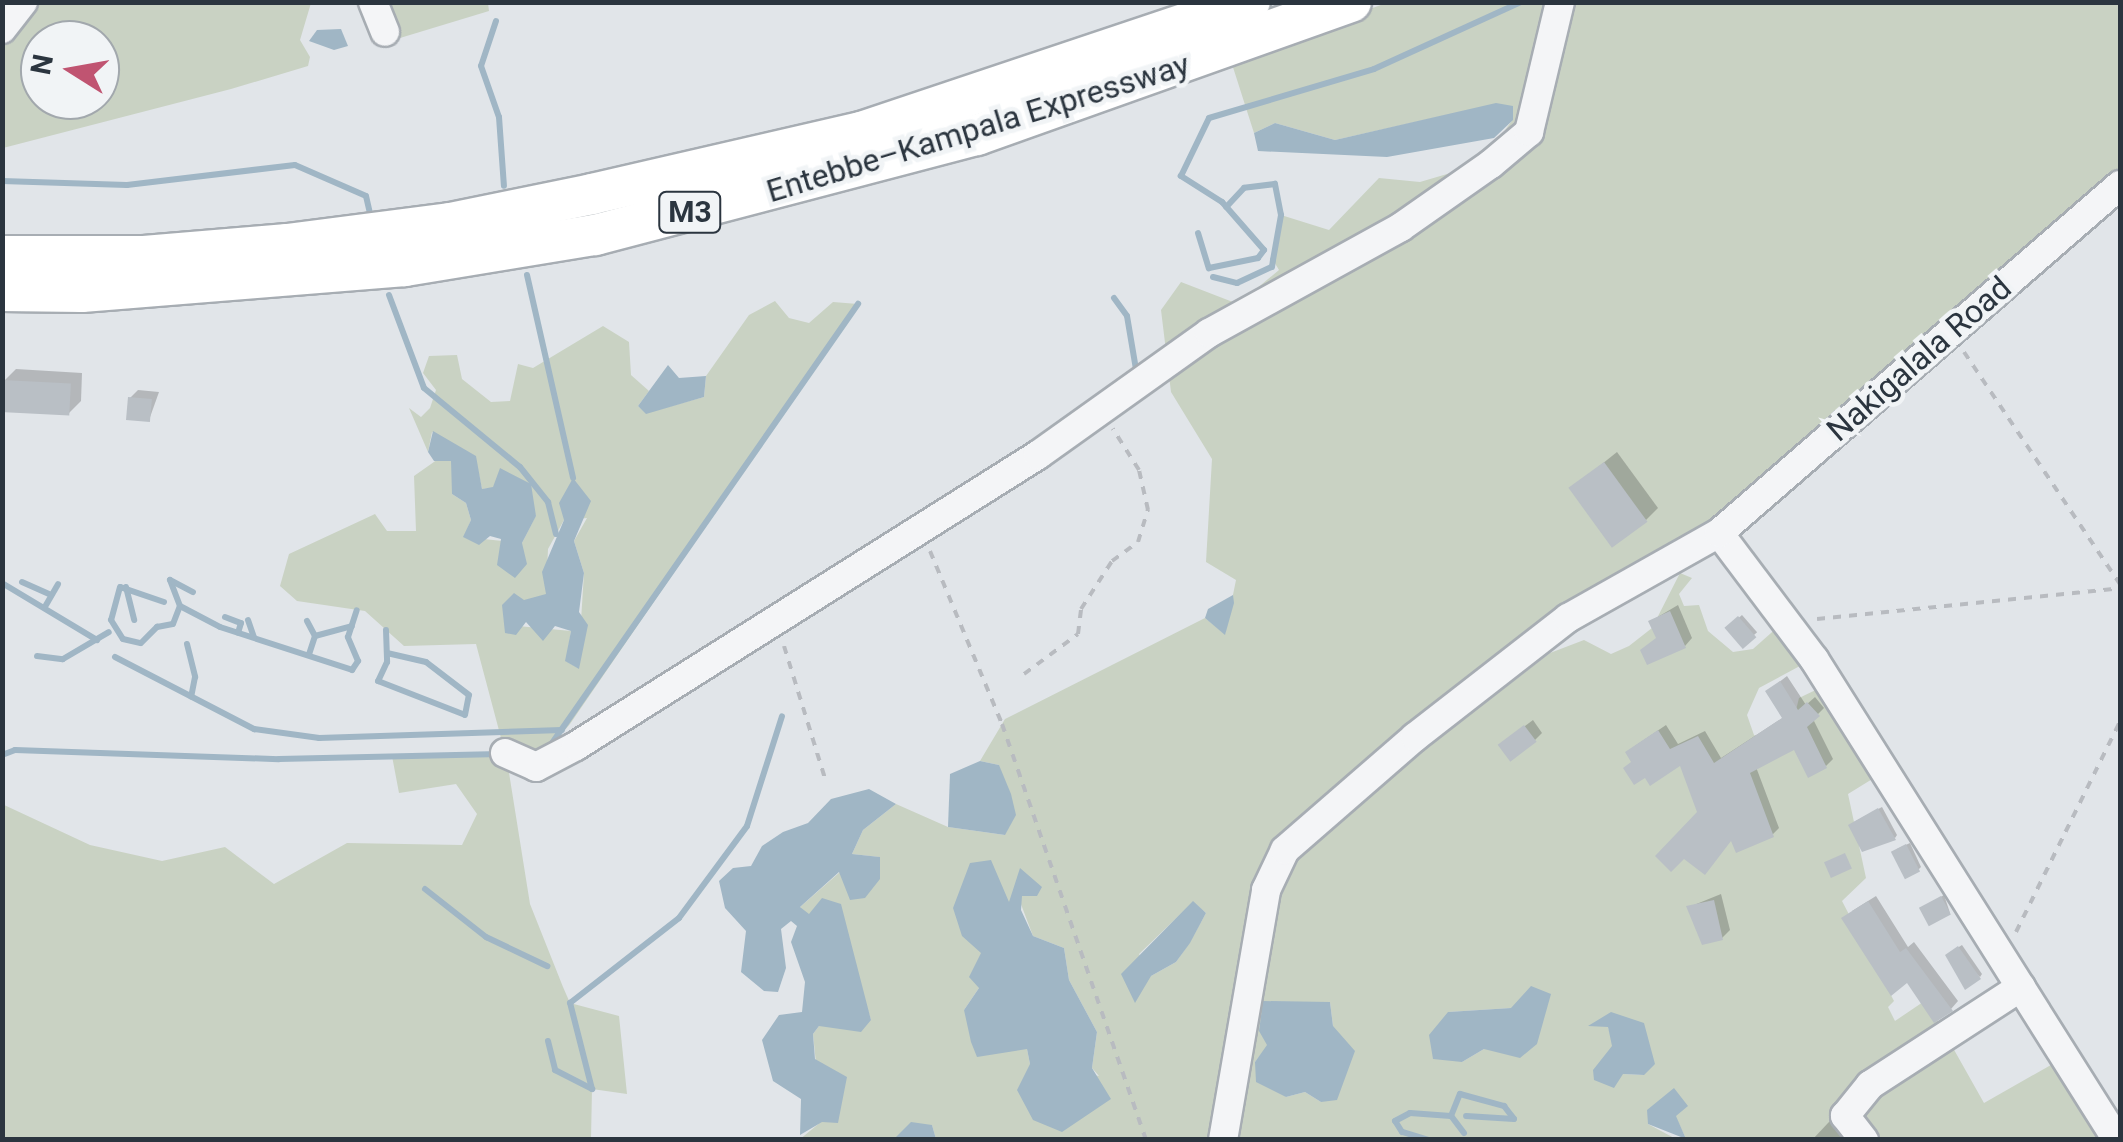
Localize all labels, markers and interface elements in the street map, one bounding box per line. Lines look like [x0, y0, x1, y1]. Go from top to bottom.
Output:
north arrow [20, 20, 120, 120]
street label: Entebbe–Kampala Expressway [762, 45, 1194, 211]
text: N [24, 52, 60, 77]
road number: M3 [658, 187, 722, 237]
street label: Nakigalala Road [1819, 269, 2019, 449]

